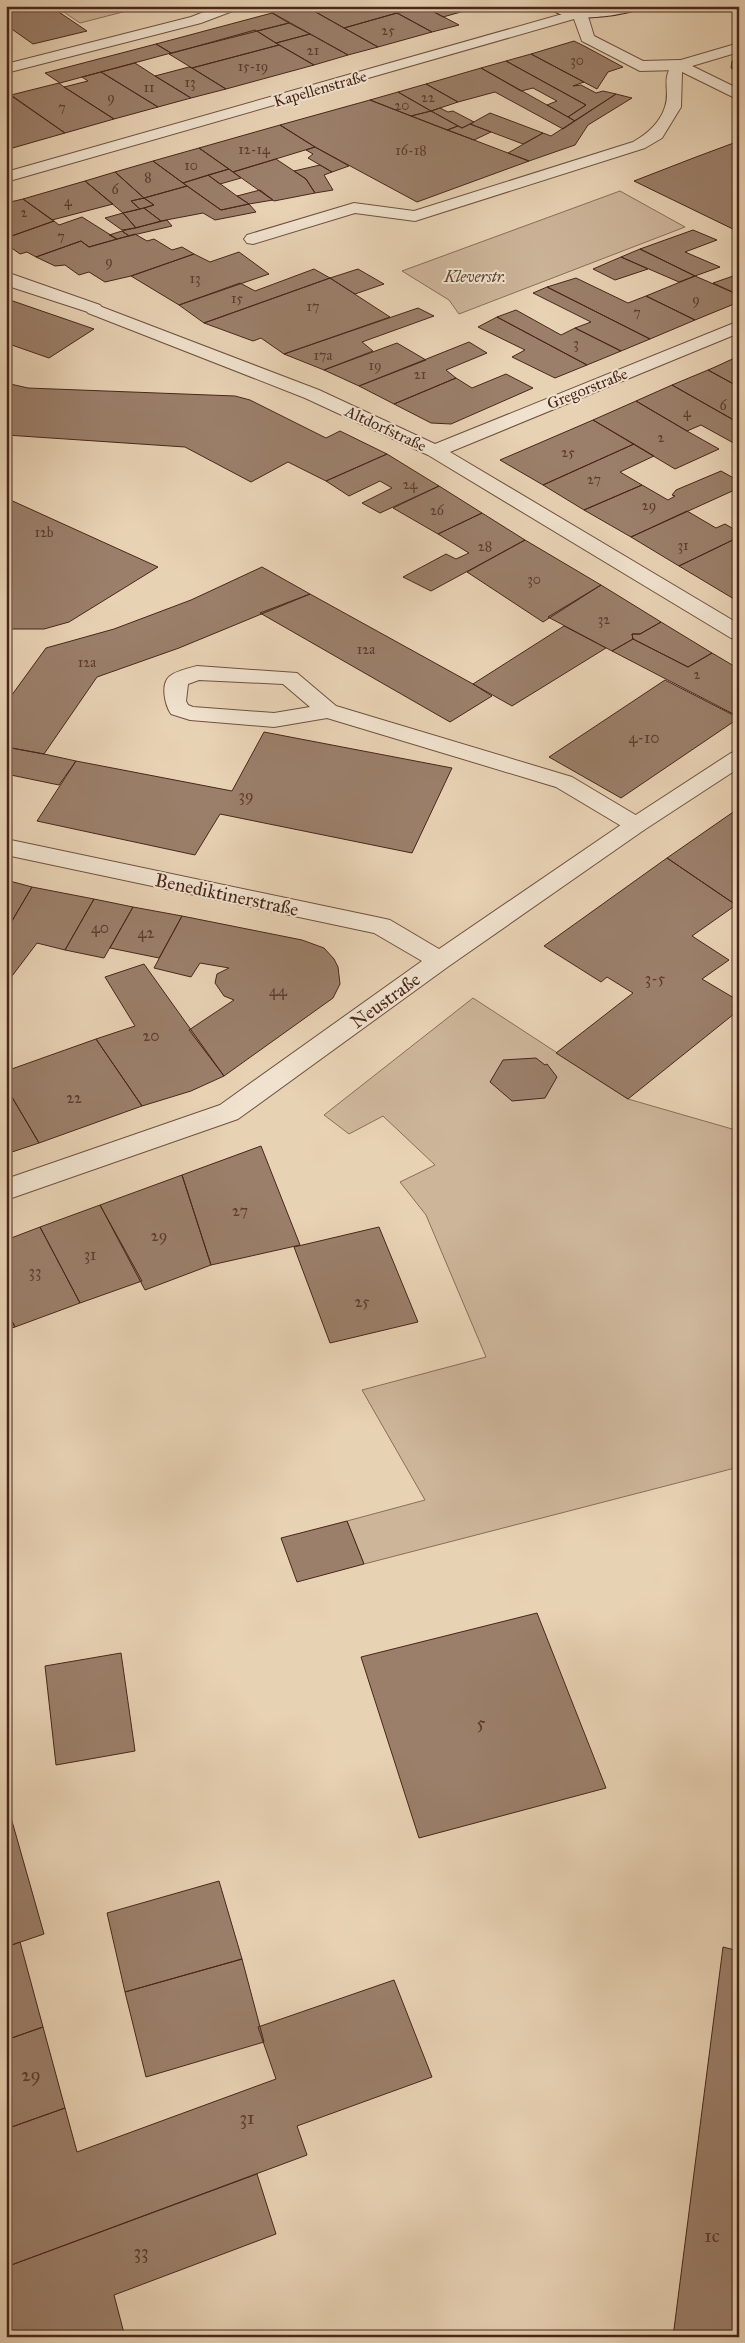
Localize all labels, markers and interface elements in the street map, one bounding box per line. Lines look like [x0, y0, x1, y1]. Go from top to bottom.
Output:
house number: 25 [381, 22, 395, 39]
house number: 21 [307, 42, 320, 59]
house number: 30 [570, 52, 584, 69]
house number: 15-19 [238, 58, 268, 75]
street label: Kapellenstraße [271, 66, 369, 111]
house number: 13 [184, 74, 196, 91]
house number: 11 [143, 79, 155, 96]
house number: 9 [107, 89, 115, 106]
house number: 22 [421, 89, 435, 106]
house number: 20 [394, 97, 410, 114]
house number: 7 [58, 99, 66, 116]
house number: 12-14 [238, 141, 271, 158]
house number: 16-18 [395, 142, 427, 159]
house number: 10 [184, 157, 198, 174]
house number: 8 [144, 169, 152, 186]
house number: 6 [111, 181, 119, 198]
house number: 4 [64, 193, 73, 210]
house number: 2 [21, 204, 28, 221]
house number: 7 [57, 228, 65, 245]
house number: 9 [105, 253, 113, 270]
park label: Kleverstr. [443, 267, 506, 286]
house number: 13 [189, 270, 201, 287]
house number: 15 [231, 290, 243, 307]
house number: 9 [692, 291, 700, 308]
house number: 17 [306, 298, 320, 315]
house number: 7 [633, 304, 641, 321]
house number: 3 [573, 335, 579, 352]
house number: 17a [314, 347, 333, 364]
house number: 19 [369, 357, 381, 374]
street label: Gregorstraße [544, 364, 631, 414]
house number: 21 [414, 366, 427, 383]
house number: 6 [719, 397, 727, 414]
street label: Altdorfstraße [341, 401, 430, 456]
house number: 4 [683, 404, 692, 421]
house number: 2 [658, 429, 665, 446]
house number: 25 [561, 444, 575, 461]
house number: 27 [587, 471, 601, 488]
house number: 24 [403, 476, 419, 493]
house number: 29 [642, 497, 656, 514]
house number: 26 [430, 502, 445, 519]
house number: 12b [34, 524, 54, 541]
house number: 31 [677, 537, 689, 554]
house number: 28 [478, 538, 492, 555]
house number: 30 [527, 571, 541, 588]
house number: 32 [598, 611, 610, 628]
house number: 12a [357, 641, 375, 658]
house number: 12a [78, 654, 96, 671]
house number: 2 [694, 666, 701, 683]
house number: 4-10 [628, 728, 660, 747]
house number: 39 [239, 786, 254, 805]
street label: Benediktinerstraße [153, 868, 301, 921]
house number: 40 [91, 918, 109, 937]
house number: 42 [138, 923, 155, 942]
street label: Neustraße [346, 967, 425, 1033]
house number: 3-5 [645, 969, 666, 988]
house number: 44 [269, 981, 288, 1000]
house number: 20 [142, 1026, 160, 1045]
house number: 22 [66, 1088, 82, 1107]
house number: 27 [232, 1201, 248, 1220]
house number: 29 [151, 1226, 167, 1245]
house number: 31 [84, 1245, 96, 1264]
house number: 33 [29, 1262, 41, 1281]
house number: 25 [354, 1292, 370, 1311]
house number: 5 [477, 1711, 486, 1734]
house number: 29 [21, 2063, 41, 2086]
house number: 31 [239, 2106, 255, 2129]
house number: 1c [704, 2224, 720, 2247]
house number: 33 [133, 2240, 149, 2263]

